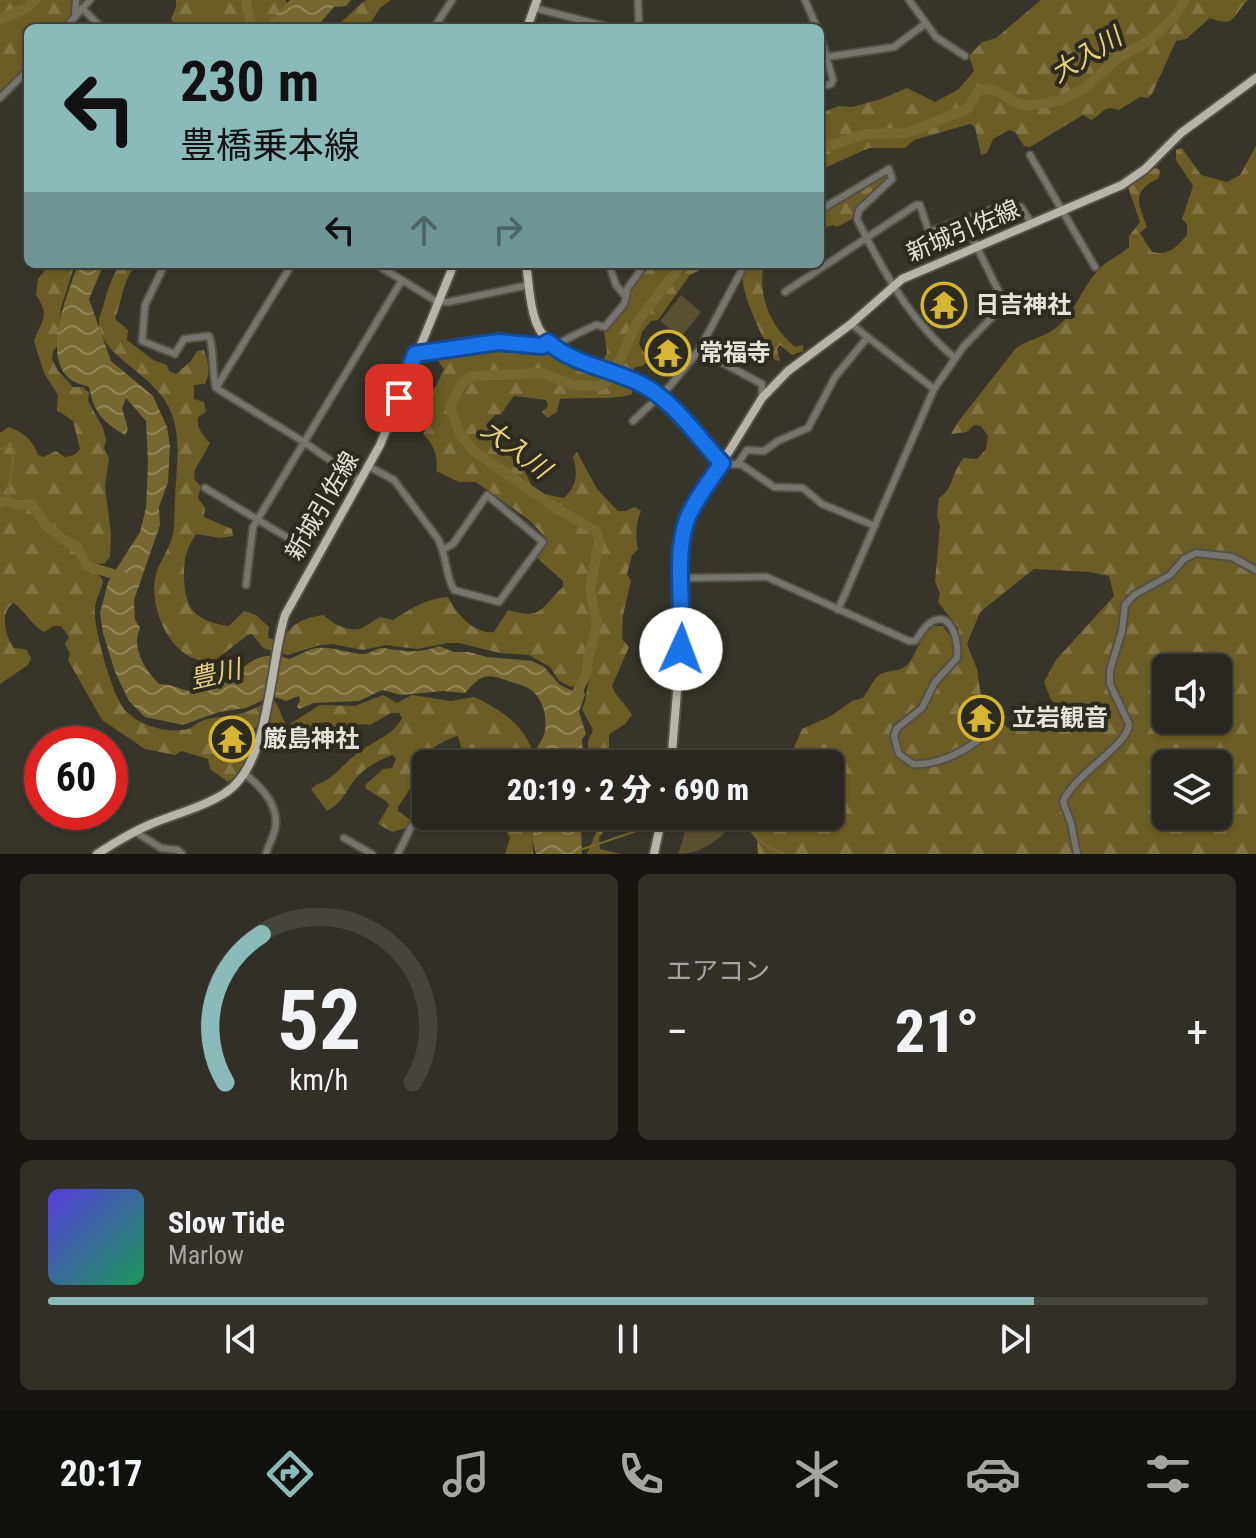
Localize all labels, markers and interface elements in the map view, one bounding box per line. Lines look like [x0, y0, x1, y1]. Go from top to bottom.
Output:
water label: 大入川 [1045, 20, 1130, 88]
text: 230 m [180, 49, 319, 115]
icon: left [48, 56, 152, 160]
text: 豊橋乗本線 [180, 125, 360, 167]
street label: 新城引佐線 [902, 195, 1024, 267]
icon: left [318, 208, 362, 252]
icon: ahead [402, 208, 446, 252]
icon: right [486, 208, 530, 252]
temple icon: 日吉神社 [920, 281, 968, 329]
place label: 日吉神社 [975, 291, 1071, 319]
temple icon: 常福寺 [644, 329, 692, 377]
place label: 常福寺 [699, 339, 771, 367]
pin [365, 364, 433, 432]
icon: arrive [377, 376, 421, 420]
water label: 大入川 [476, 414, 559, 486]
street label: 新城引佐線 [280, 447, 364, 565]
position arrow [639, 607, 723, 691]
water label: 豊川 [186, 653, 247, 694]
map controls [1152, 654, 1232, 830]
button: sound [1152, 654, 1232, 734]
temple icon: 立岩観音 [957, 694, 1005, 742]
place label: 立岩観音 [1012, 704, 1108, 732]
temple icon: 厳島神社 [208, 715, 256, 763]
place label: 厳島神社 [263, 725, 359, 753]
speed limit sign: 60 [24, 726, 128, 830]
button: layers [1152, 750, 1232, 830]
text: 20:19 · 2 分 · 690 m [507, 772, 749, 807]
text: エアコン [666, 956, 770, 986]
text: 52 [277, 972, 361, 1069]
text: 21° [895, 996, 979, 1067]
text: − [666, 1006, 688, 1058]
text: + [1186, 1006, 1208, 1058]
text: km/h [290, 1063, 348, 1097]
text: Slow Tide [168, 1205, 285, 1240]
text: Marlow [168, 1240, 244, 1270]
icon: previous [219, 1317, 263, 1361]
icon: pause [606, 1317, 650, 1361]
icon: next [993, 1317, 1037, 1361]
icon: directions [262, 1446, 318, 1502]
icon: music [438, 1446, 494, 1502]
icon: phone [613, 1446, 669, 1502]
icon: climate [789, 1446, 845, 1502]
icon: car [965, 1446, 1021, 1502]
icon: filters [1140, 1446, 1196, 1502]
text: 20:17 [60, 1453, 142, 1495]

